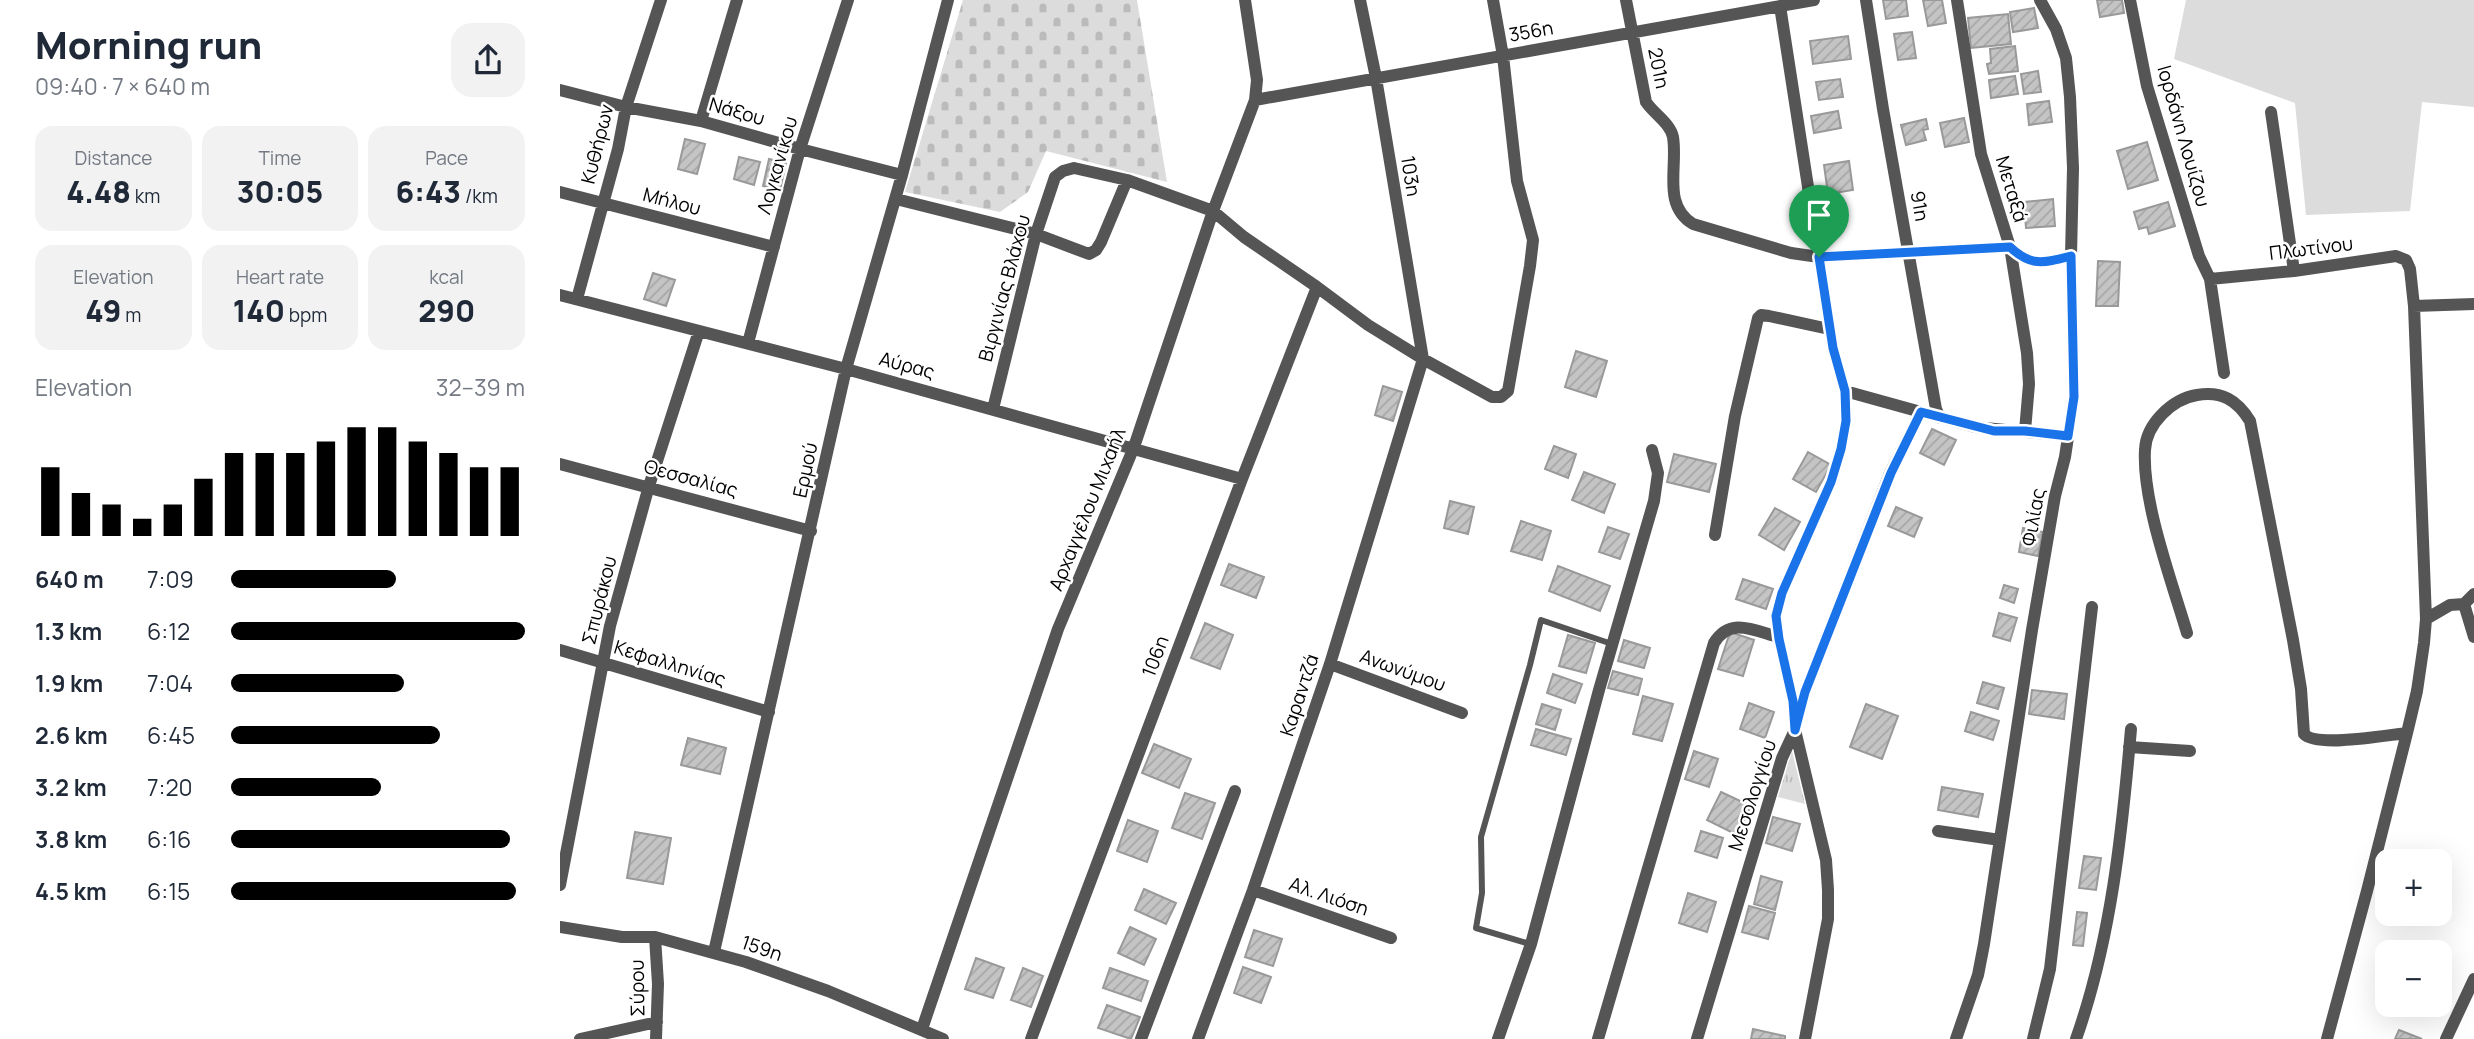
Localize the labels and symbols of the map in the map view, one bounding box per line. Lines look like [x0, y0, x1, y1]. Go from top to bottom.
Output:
street label: 356η [1507, 14, 1555, 48]
street label: 201η [1642, 45, 1676, 91]
street label: Ιορδάνη Λουίζου [2151, 62, 2217, 210]
street label: Νάξου [706, 91, 768, 131]
street label: Κυθήρων [575, 101, 619, 186]
street label: Λογκανίκου [751, 113, 803, 217]
street label: Μεταξά [1990, 153, 2034, 225]
street label: 103η [1395, 154, 1427, 198]
street label: Μήλου [640, 181, 704, 221]
pin [1789, 185, 1849, 257]
street label: 91η [1905, 189, 1935, 223]
street label: Βιργινίας Βλάχου [972, 212, 1036, 364]
street label: Πλωτίνου [2268, 230, 2354, 266]
street label: Αύρας [876, 345, 938, 385]
street label: Αρχαγγέλου Μιχαήλ [1042, 423, 1132, 595]
street label: Ερμού [786, 440, 824, 500]
street label: Θεσσαλίας [641, 453, 741, 503]
street label: Φιλίας [2015, 486, 2051, 548]
street label: Σπυράκου [575, 553, 623, 647]
street label: 106η [1135, 632, 1175, 680]
street label: Κεφαλληνίας [611, 634, 729, 692]
street label: Ανωνύμου [1357, 642, 1449, 698]
street label: Καραντζά [1274, 651, 1324, 739]
street label: Μεσολογγίου [1722, 736, 1782, 854]
street label: Αλ. Λιόση [1286, 870, 1372, 922]
street label: 159η [738, 929, 786, 967]
street label: Σύρου [624, 959, 650, 1017]

